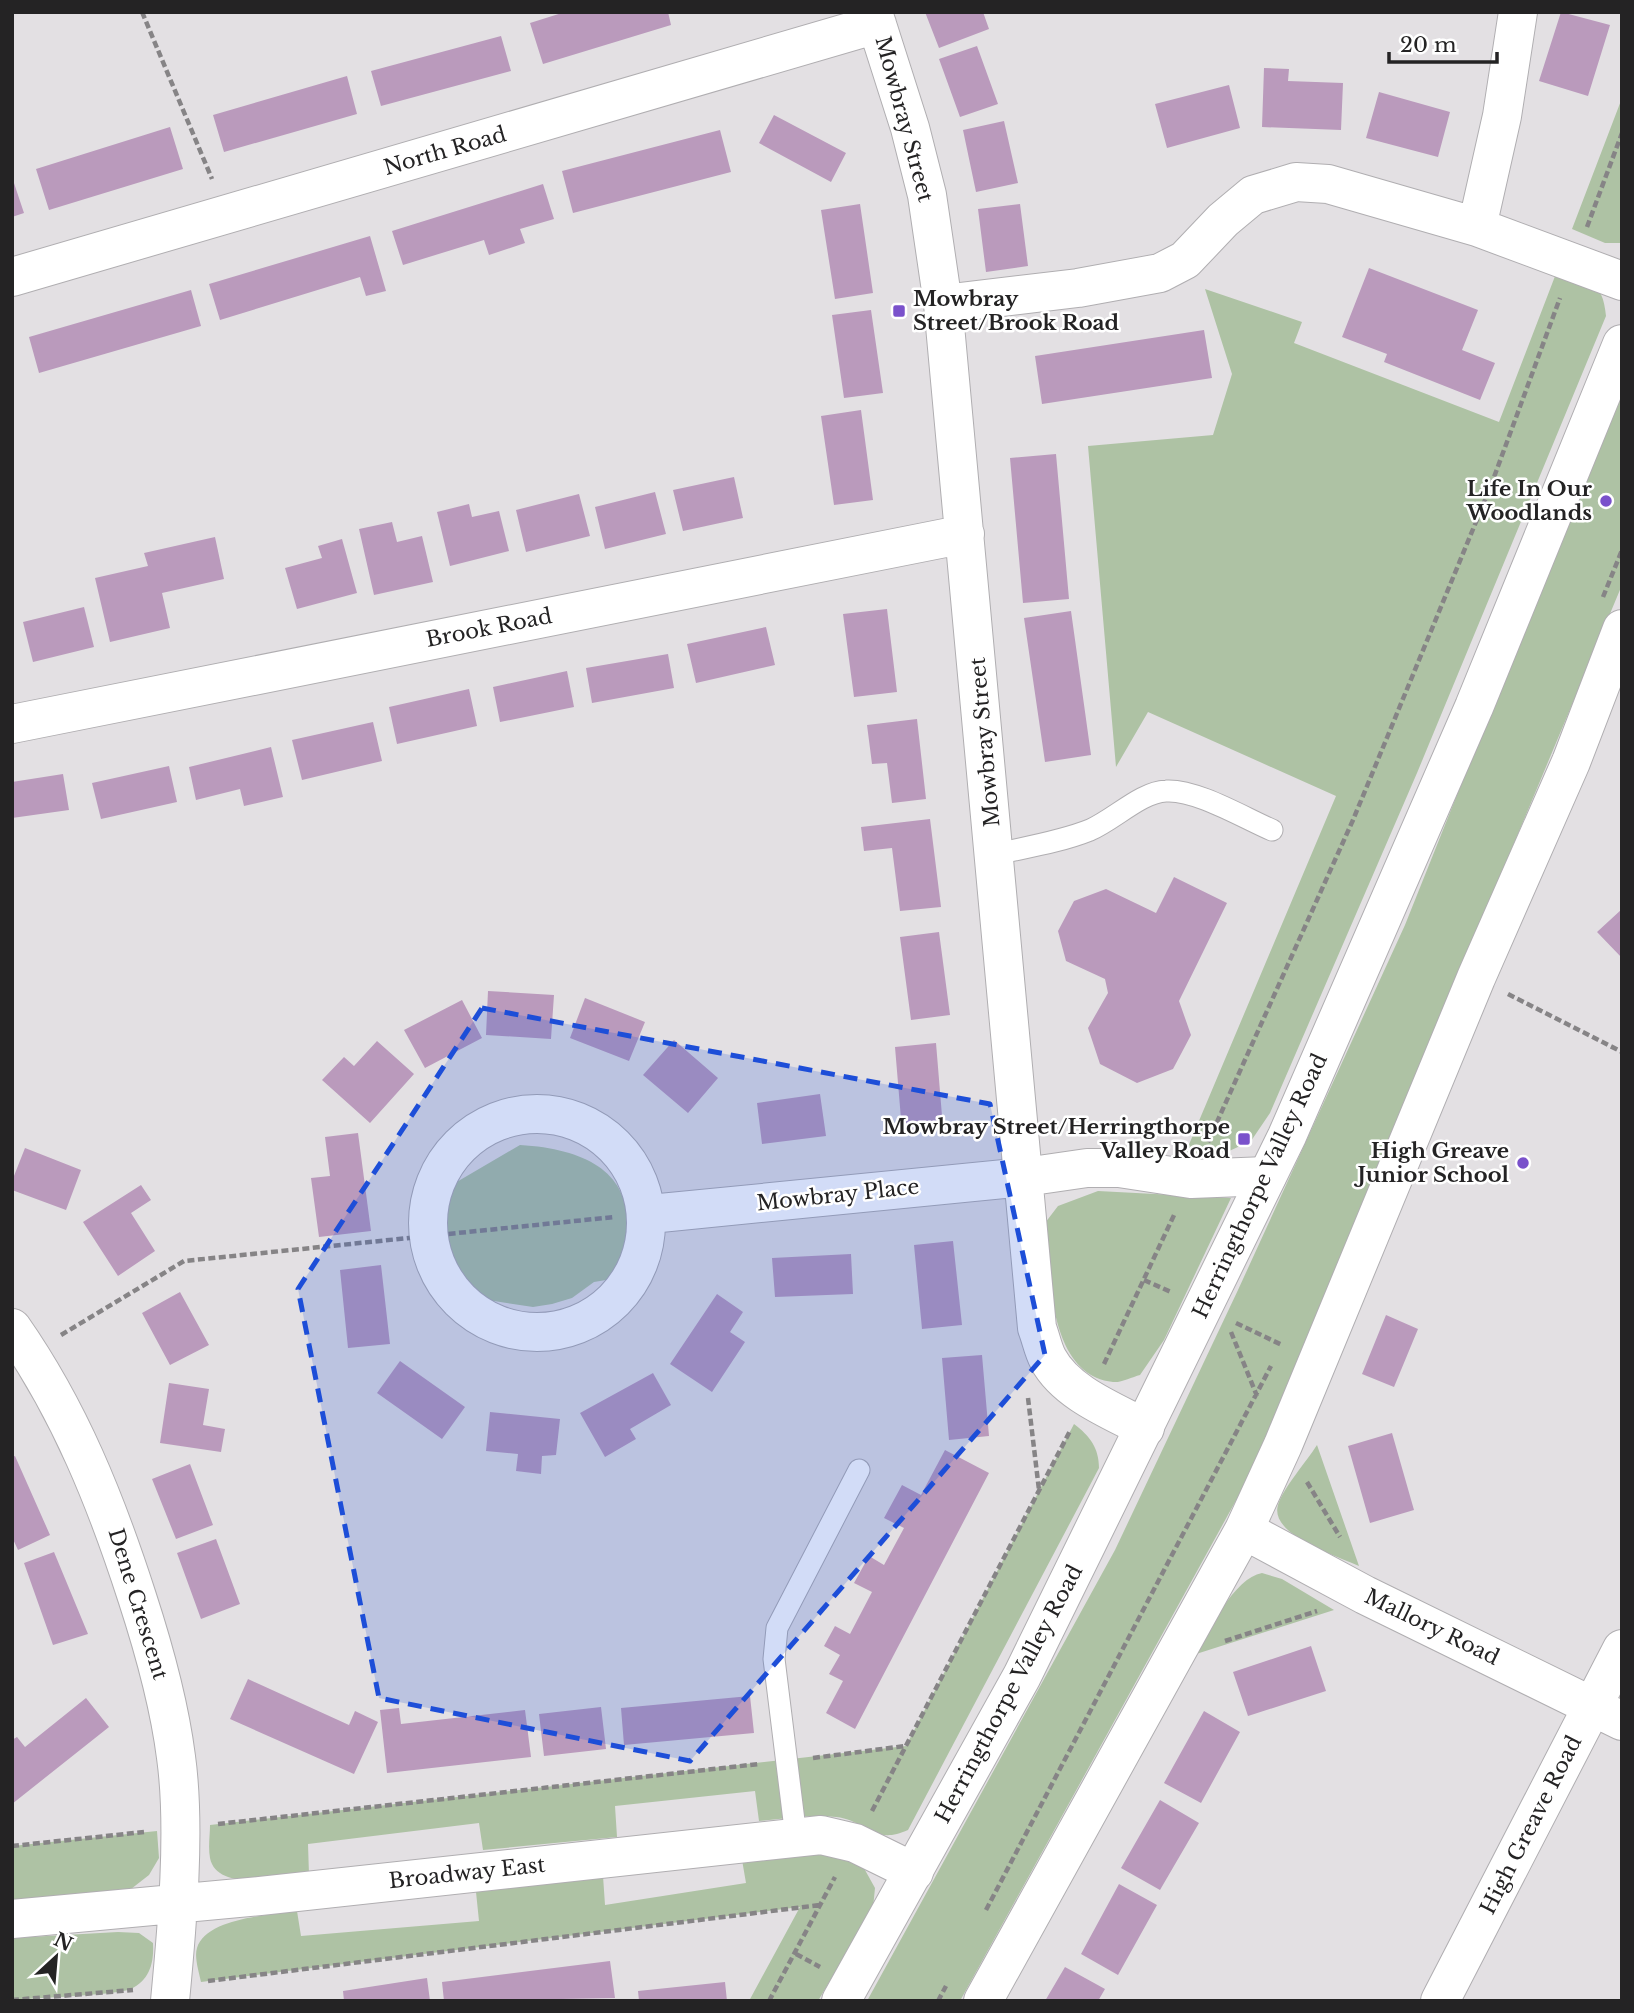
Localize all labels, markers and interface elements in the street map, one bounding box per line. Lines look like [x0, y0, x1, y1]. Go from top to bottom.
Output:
scale bar [1389, 21, 1498, 65]
text: 20 m [1400, 32, 1457, 58]
street label: Mowbray Street [869, 33, 939, 205]
street label: North Road [381, 121, 509, 181]
place label: Mowbray Street/Brook Road [913, 286, 1120, 336]
marker: Mowbray Street/Brook Road [891, 303, 907, 319]
place label: Life In Our Woodlands [1465, 476, 1593, 526]
marker: Life In Our Woodlands [1598, 493, 1614, 509]
street label: Brook Road [424, 603, 554, 653]
street label: Mowbray Street [965, 656, 1005, 828]
street label: Herringthorpe Valley Road [1187, 1050, 1333, 1322]
place label: Mowbray Street/Herringthorpe Valley Road [882, 1114, 1230, 1164]
marker: Mowbray Street/Herringthorpe Valley Road [1236, 1131, 1252, 1147]
place label: High Greave Junior School [1354, 1138, 1510, 1188]
marker: High Greave Junior School [1515, 1155, 1531, 1171]
street label: Mowbray Place [755, 1174, 921, 1216]
street label: Dene Crescent [103, 1525, 173, 1683]
street label: Herringthorpe Valley Road [930, 1560, 1088, 1828]
street label: Mallory Road [1360, 1583, 1504, 1671]
street label: High Greave Road [1475, 1731, 1587, 1919]
street label: Broadway East [387, 1852, 547, 1894]
north arrow [21, 1922, 91, 1992]
text: N [50, 1928, 76, 1956]

